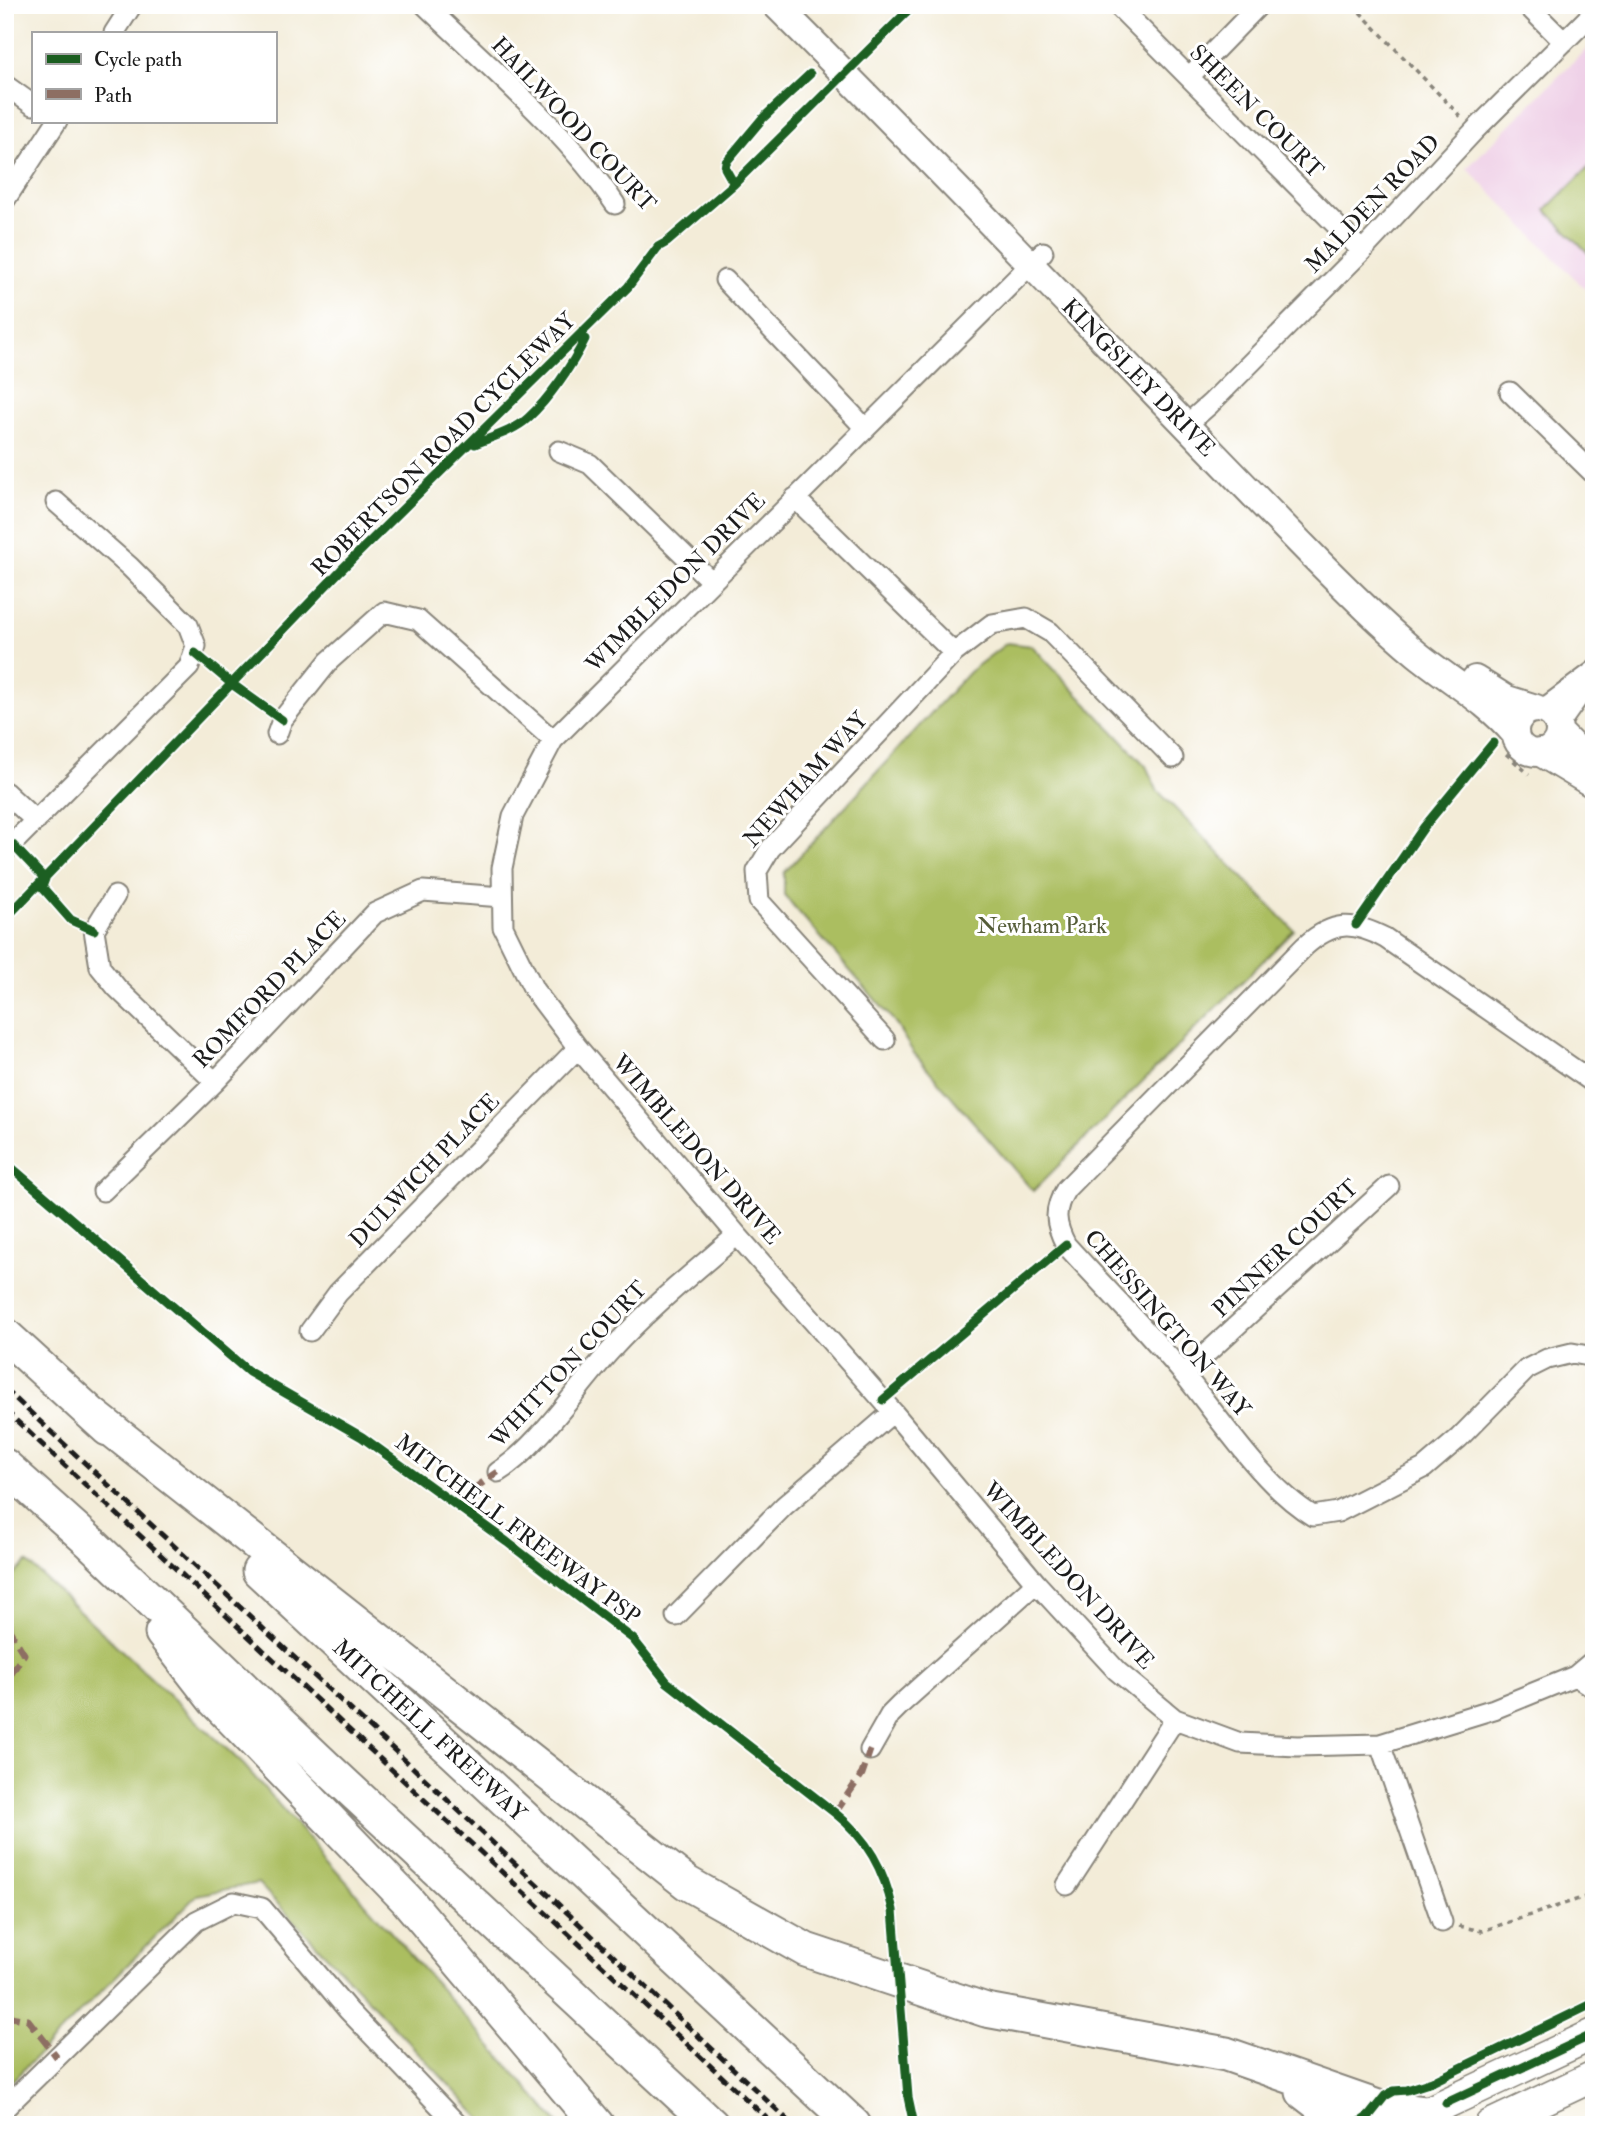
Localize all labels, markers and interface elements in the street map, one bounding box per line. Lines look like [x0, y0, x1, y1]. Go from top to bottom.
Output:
street label: HAILWOOD COURT [485, 31, 662, 218]
legend [32, 32, 276, 122]
street label: SHEEN COURT [1183, 38, 1330, 185]
text: Cycle path [94, 46, 182, 73]
text: Path [94, 82, 132, 109]
street label: MALDEN ROAD [1299, 128, 1446, 279]
street label: KINGSLEY DRIVE [1056, 292, 1222, 462]
street label: ROBERTSON ROAD CYCLEWAY [305, 305, 582, 583]
street label: WIMBLEDON DRIVE [579, 486, 771, 679]
street label: NEWHAM WAY [737, 705, 875, 853]
street label: ROMFORD PLACE [187, 904, 352, 1074]
park label: Newham Park [977, 911, 1107, 940]
street label: WIMBLEDON DRIVE [605, 1047, 787, 1250]
street label: DULWICH PLACE [343, 1087, 506, 1254]
street label: PINNER COURT [1206, 1173, 1365, 1324]
street label: CHESSINGTON WAY [1078, 1223, 1258, 1424]
street label: WHITTON COURT [483, 1275, 653, 1455]
street label: MITCHELL FREEWAY PSP [389, 1428, 646, 1631]
street label: WIMBLEDON DRIVE [976, 1475, 1161, 1675]
street label: MITCHELL FREEWAY [327, 1633, 534, 1829]

